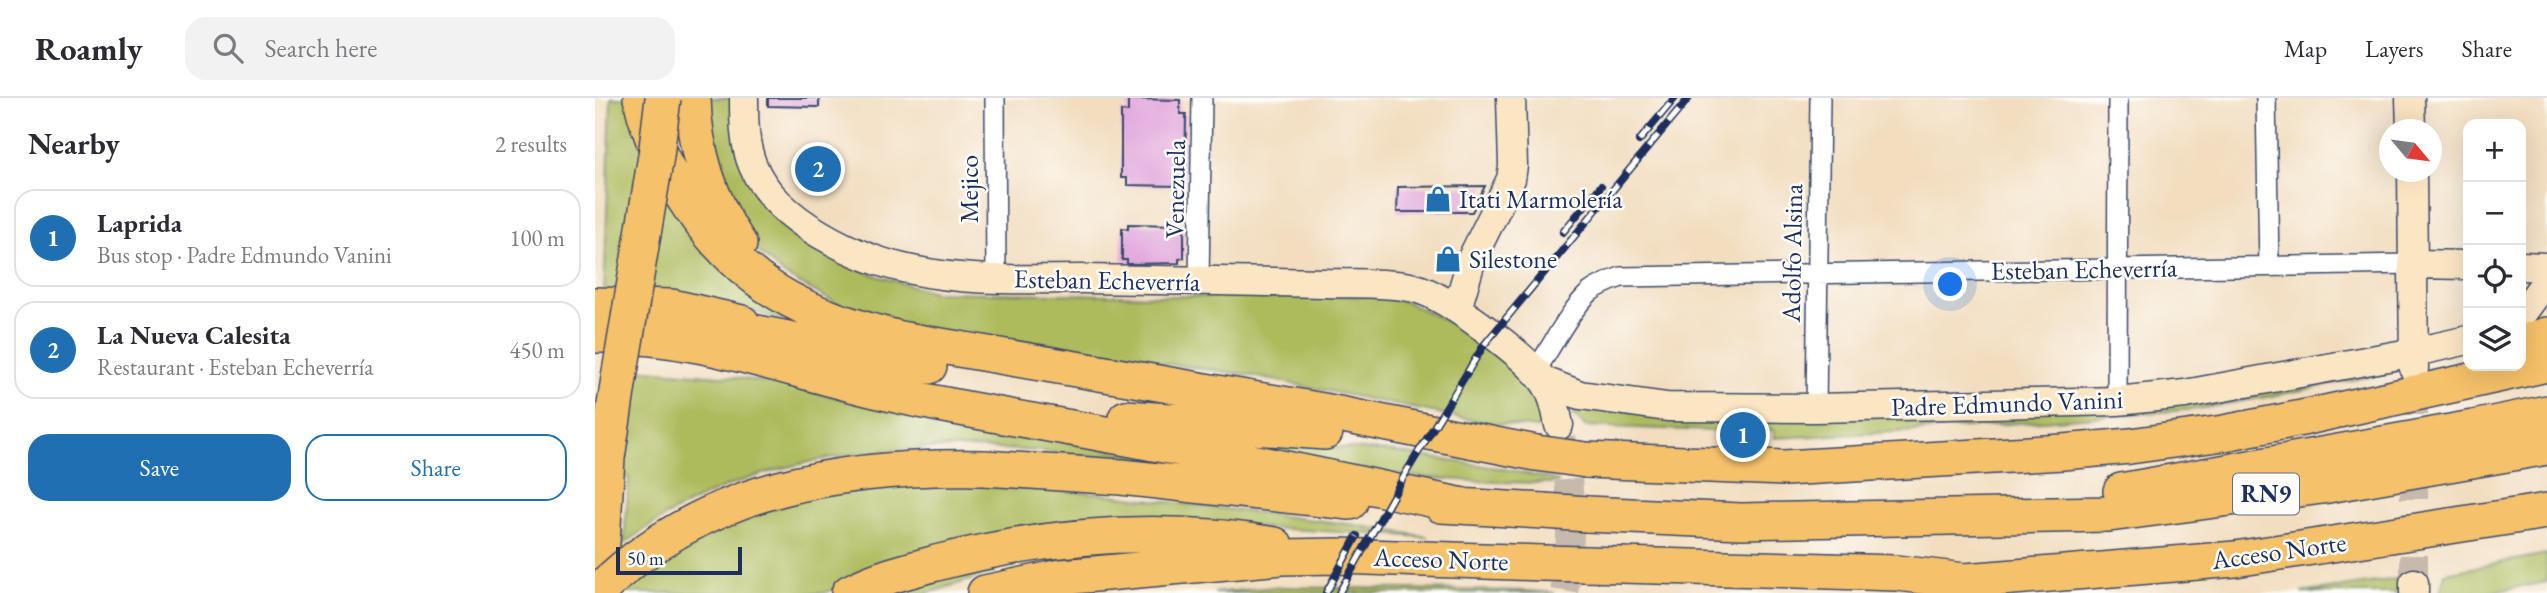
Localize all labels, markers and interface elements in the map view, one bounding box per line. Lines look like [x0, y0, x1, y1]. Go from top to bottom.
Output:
search box [185, 17, 675, 80]
text: Roamly [35, 27, 143, 70]
icon: search [209, 29, 247, 67]
text: Search here [265, 31, 377, 65]
text: Map [2284, 33, 2327, 64]
text: Layers [2365, 33, 2424, 64]
text: Share [2462, 33, 2512, 64]
north arrow [2379, 119, 2442, 182]
map controls [2463, 119, 2526, 371]
button: + [2463, 119, 2526, 182]
text: Nearby [28, 124, 120, 163]
text: 2 results [495, 129, 567, 159]
street label: Venezuela [1157, 139, 1193, 239]
pin: 2 [795, 143, 841, 195]
street label: Mejico [952, 155, 986, 223]
place label: Itati Marmolería [1459, 182, 1623, 216]
button: − [2463, 182, 2526, 245]
street label: Adolfo Alsina [1774, 183, 1810, 324]
shop icon: Itati Marmolería [1423, 184, 1453, 214]
text: Laprida [97, 206, 182, 240]
text: 1 [47, 223, 59, 253]
text: 100 m [509, 223, 565, 253]
text: Bus stop · Padre Edmundo Vanini [97, 240, 392, 270]
place label: Silestone [1469, 242, 1557, 276]
shop icon: Silestone [1433, 244, 1463, 274]
button: locate [2463, 245, 2526, 308]
street label: Esteban Echeverría [1990, 250, 2178, 288]
street label: Esteban Echeverría [1013, 261, 1201, 299]
your location [1933, 267, 1967, 301]
button: layers [2463, 308, 2526, 371]
text: La Nueva Calesita [97, 318, 291, 352]
text: 2 [47, 335, 59, 365]
text: 450 m [509, 335, 565, 365]
text: Restaurant · Esteban Echeverría [97, 352, 373, 382]
street label: Padre Edmundo Vanini [1890, 382, 2124, 424]
pin: 1 [1720, 409, 1766, 461]
button: Save [28, 434, 291, 501]
button: Share [305, 434, 567, 501]
road number: RN9 [2233, 474, 2299, 514]
street label: Acceso Norte [2209, 525, 2348, 577]
street label: Acceso Norte [1372, 540, 1509, 578]
scale bar [616, 544, 742, 576]
text: 50 m [627, 546, 664, 571]

